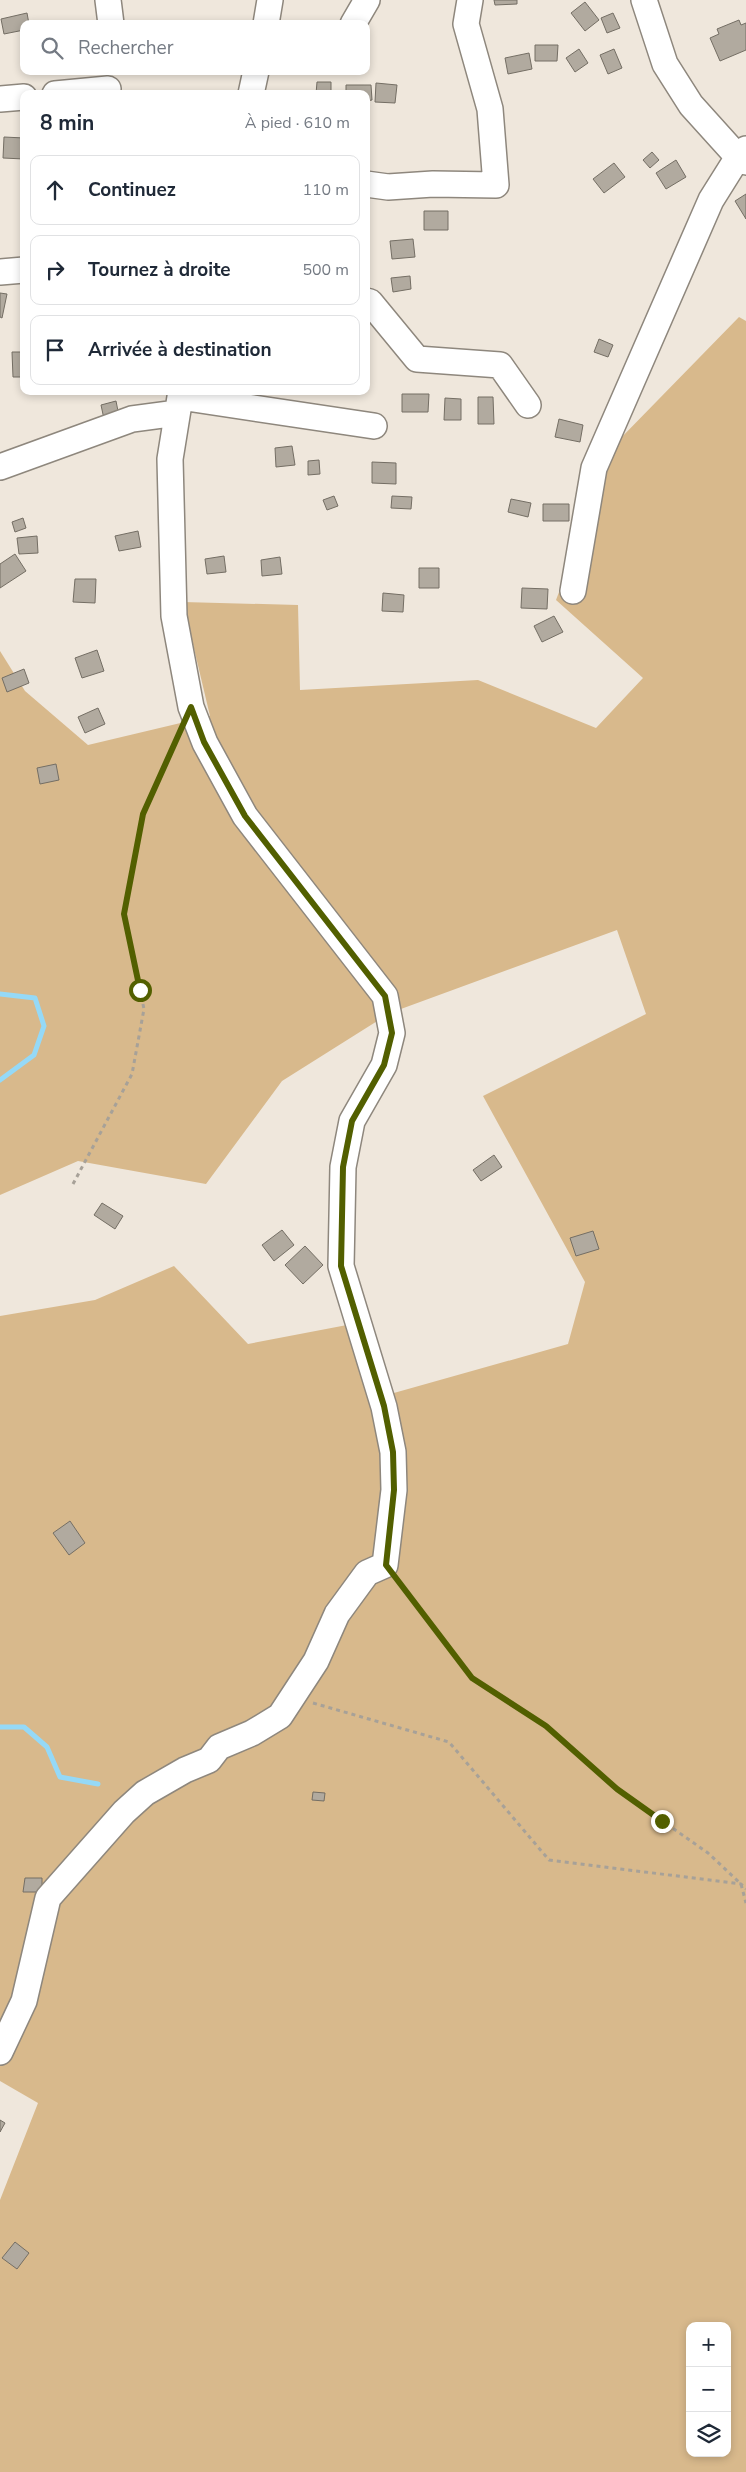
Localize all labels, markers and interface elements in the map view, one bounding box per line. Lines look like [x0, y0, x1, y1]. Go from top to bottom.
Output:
search box [20, 20, 370, 75]
icon: search [38, 34, 66, 62]
text: Rechercher [78, 35, 173, 61]
text: 8 min [40, 109, 94, 137]
text: À pied · 610 m [245, 112, 350, 134]
icon: ahead [41, 176, 69, 204]
text: Continuez [88, 177, 176, 203]
text: 110 m [302, 179, 349, 201]
icon: right [41, 256, 69, 284]
text: Tournez à droite [88, 257, 231, 283]
text: 500 m [302, 259, 349, 281]
icon: arrive [41, 336, 69, 364]
text: Arrivée à destination [88, 337, 272, 363]
route start [129, 979, 152, 1002]
route end [651, 1810, 674, 1833]
map controls [686, 2322, 731, 2457]
button: + [686, 2322, 731, 2367]
button: − [686, 2367, 731, 2412]
button: layers [686, 2412, 731, 2457]

